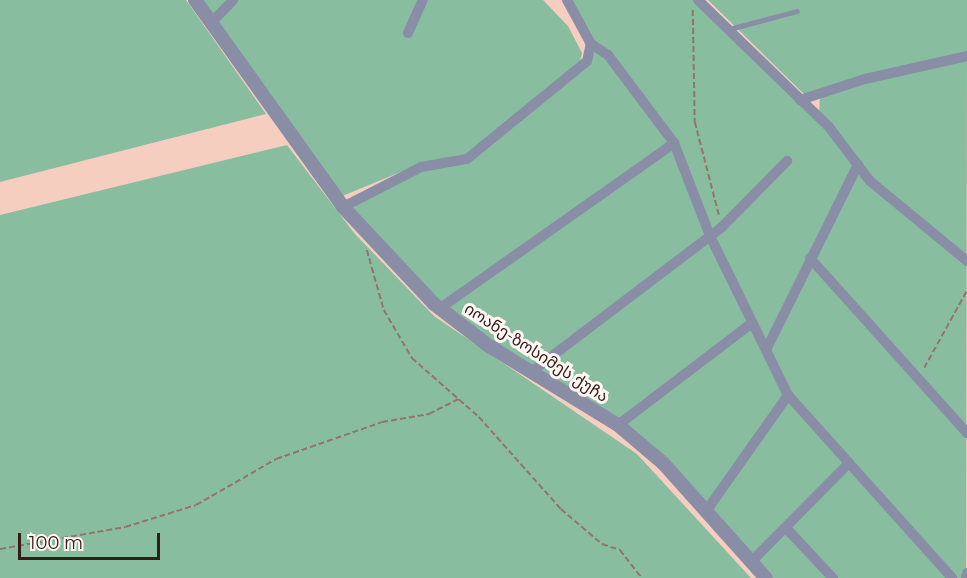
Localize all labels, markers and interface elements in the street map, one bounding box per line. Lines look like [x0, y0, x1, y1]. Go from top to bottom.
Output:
street label: იოანე-ზოსიმეს ქუჩა [461, 299, 611, 407]
scale bar [21, 521, 164, 559]
text: 100 m [29, 532, 83, 554]

